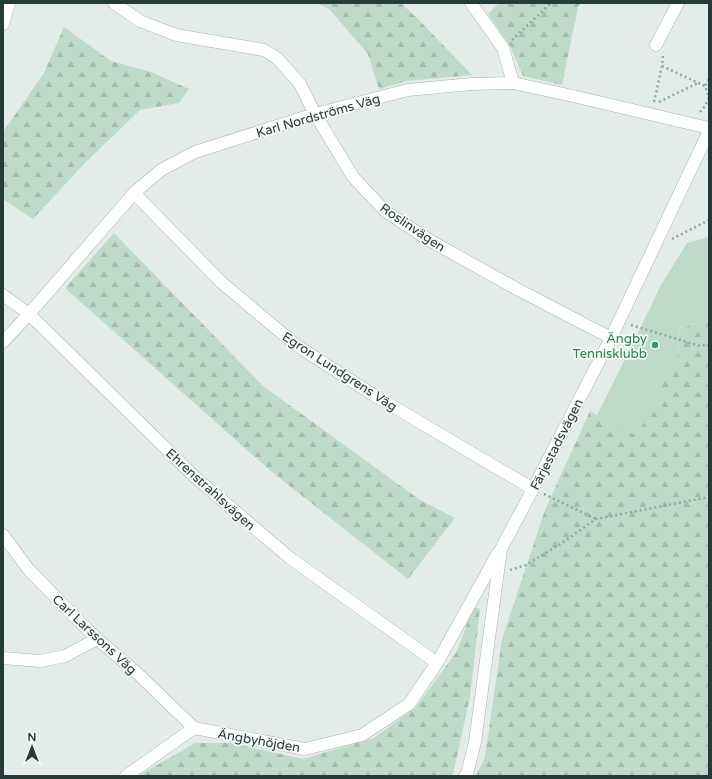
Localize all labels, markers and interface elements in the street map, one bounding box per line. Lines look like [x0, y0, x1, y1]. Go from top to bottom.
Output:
street label: Karl Nordströms Väg [255, 91, 382, 141]
street label: Roslinvägen [377, 200, 448, 256]
street label: Egron Lundgrens Väg [279, 329, 400, 415]
place label: Ängby Tennisklubb [573, 331, 647, 362]
marker: Ängby Tennisklubb [650, 340, 660, 350]
street label: Färjestadsvägen [527, 396, 587, 493]
street label: Ehrenstrahlsvägen [162, 445, 258, 534]
street label: Carl Larssons Väg [49, 592, 140, 678]
street label: Ängbyhöjden [216, 726, 301, 756]
north arrow [12, 727, 52, 767]
text: N [28, 731, 36, 744]

